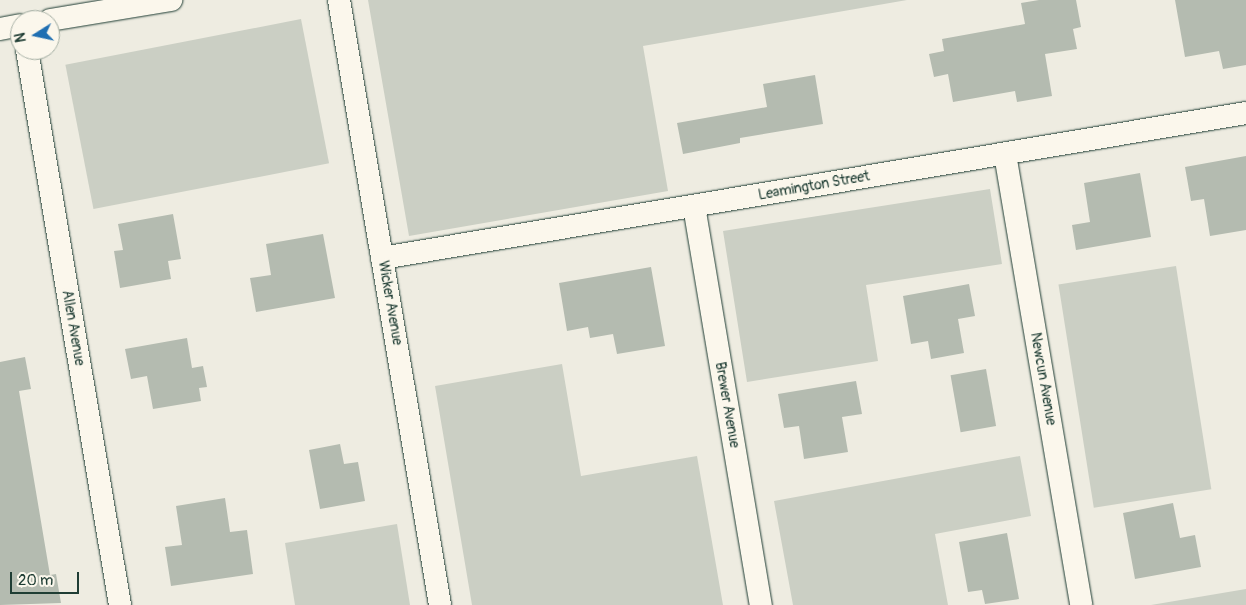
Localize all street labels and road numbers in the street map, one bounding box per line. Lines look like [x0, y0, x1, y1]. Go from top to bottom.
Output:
street label: Leamington Street [757, 168, 871, 204]
street label: Wicker Avenue [374, 260, 406, 346]
street label: Allen Avenue [58, 289, 88, 367]
street label: Newcun Avenue [1027, 331, 1059, 427]
street label: Brewer Avenue [711, 361, 743, 449]

